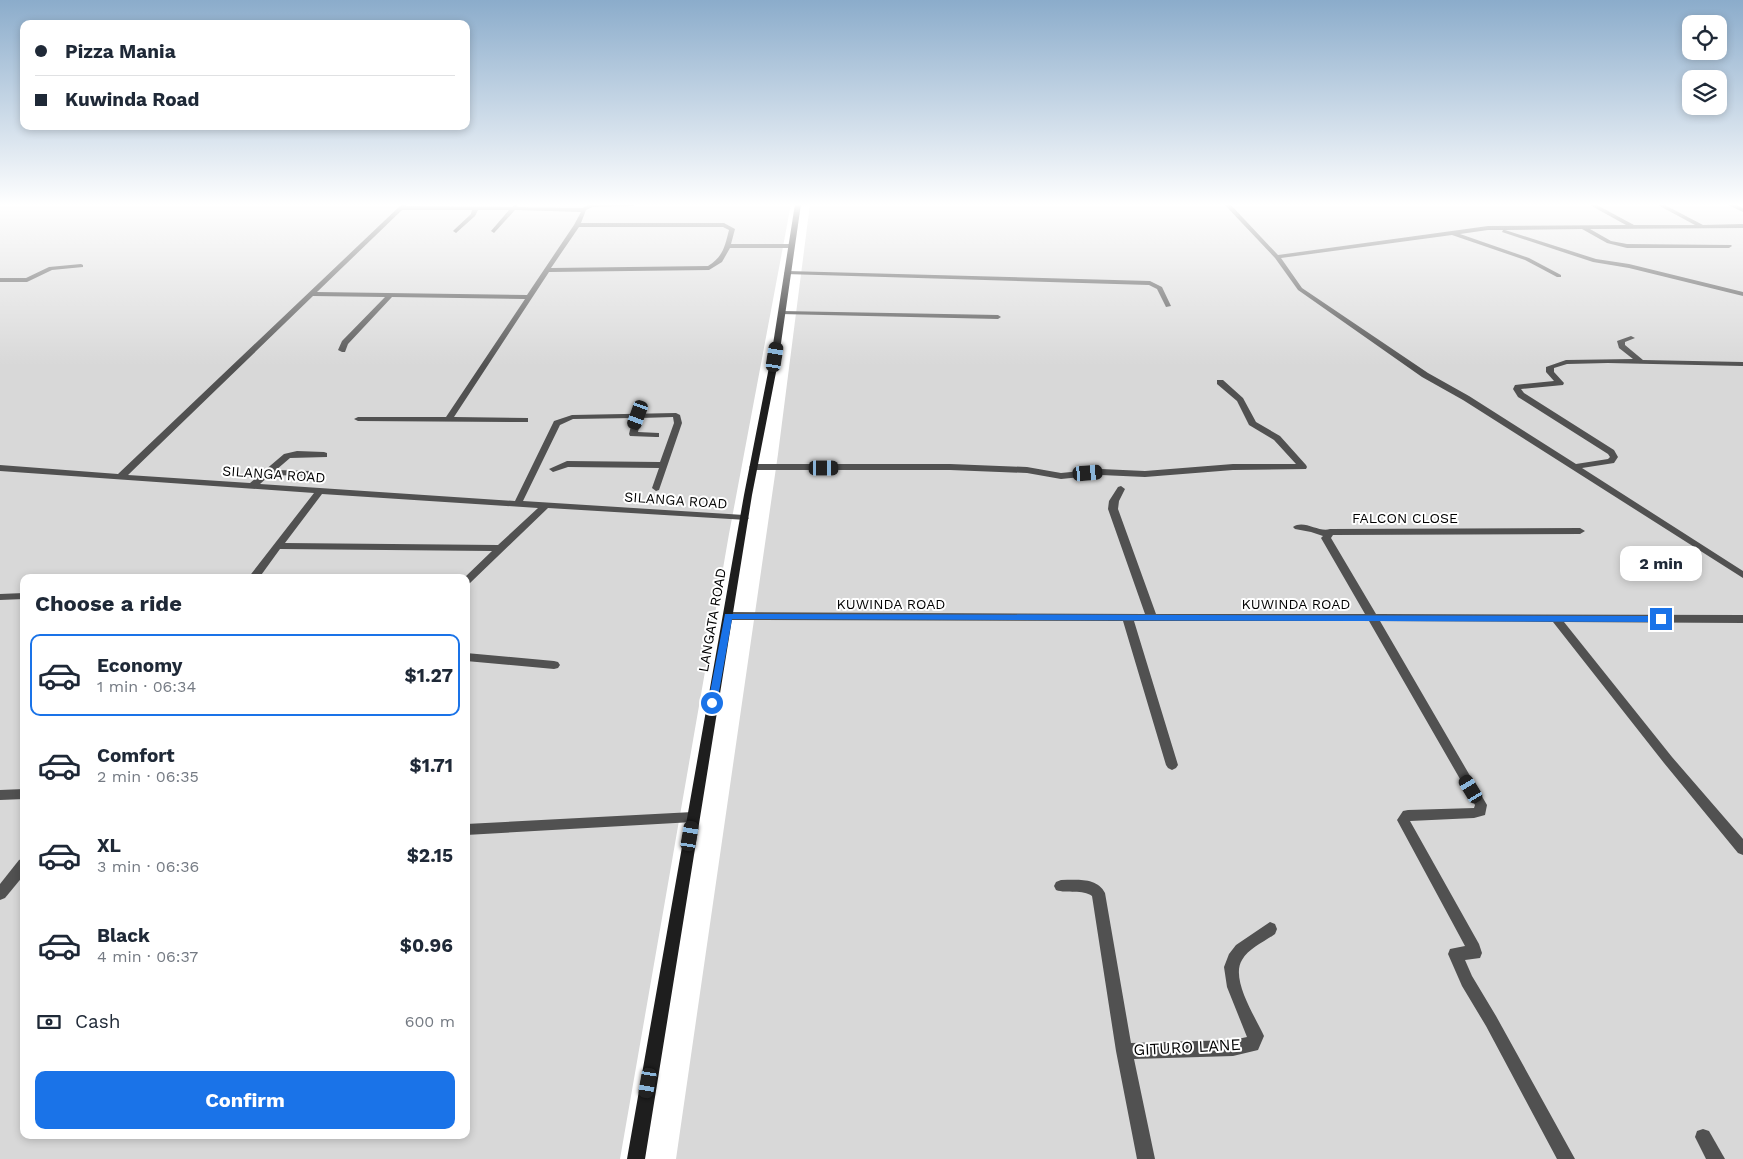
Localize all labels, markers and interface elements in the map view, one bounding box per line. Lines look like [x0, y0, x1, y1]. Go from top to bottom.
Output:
map controls [1682, 15, 1727, 115]
button: locate [1682, 15, 1727, 60]
text: Pizza Mania [65, 40, 176, 63]
button: layers [1682, 70, 1727, 115]
text: Kuwinda Road [65, 88, 199, 111]
car [765, 341, 784, 373]
car [625, 398, 650, 432]
car [809, 461, 839, 476]
street label: SILANGA ROAD [222, 462, 326, 486]
car [1072, 464, 1103, 482]
street label: SILANGA ROAD [624, 488, 728, 512]
street label: FALCON CLOSE [1352, 510, 1458, 526]
callout: 2 min [1620, 546, 1702, 582]
text: 2 min [1639, 554, 1683, 573]
street label: LANGATA ROAD [695, 567, 729, 673]
text: Choose a ride [35, 591, 182, 616]
street label: KUWINDA ROAD [837, 596, 945, 612]
street label: KUWINDA ROAD [1242, 596, 1350, 612]
route end [1650, 608, 1672, 630]
icon: car [37, 653, 82, 698]
text: Economy [97, 654, 182, 677]
text: $1.27 [405, 664, 453, 687]
text: 1 min · 06:34 [97, 677, 196, 696]
route start [701, 692, 723, 714]
icon: car [37, 743, 82, 788]
text: Comfort [97, 744, 175, 767]
text: $1.71 [410, 754, 453, 777]
text: 2 min · 06:35 [97, 767, 199, 786]
car [1456, 772, 1485, 806]
car [680, 820, 699, 852]
icon: car [37, 833, 82, 878]
text: XL [97, 834, 121, 857]
text: $2.15 [407, 844, 453, 867]
text: 3 min · 06:36 [97, 857, 199, 876]
icon: car [37, 923, 82, 968]
text: Black [97, 924, 150, 947]
text: $0.96 [400, 934, 453, 957]
text: 4 min · 06:37 [97, 947, 198, 966]
icon: cash [35, 1008, 63, 1036]
text: Cash [75, 1010, 121, 1033]
text: 600 m [405, 1012, 455, 1031]
street label: GITURO LANE [1133, 1035, 1241, 1059]
car [638, 1067, 657, 1099]
button: Confirm [35, 1071, 455, 1129]

